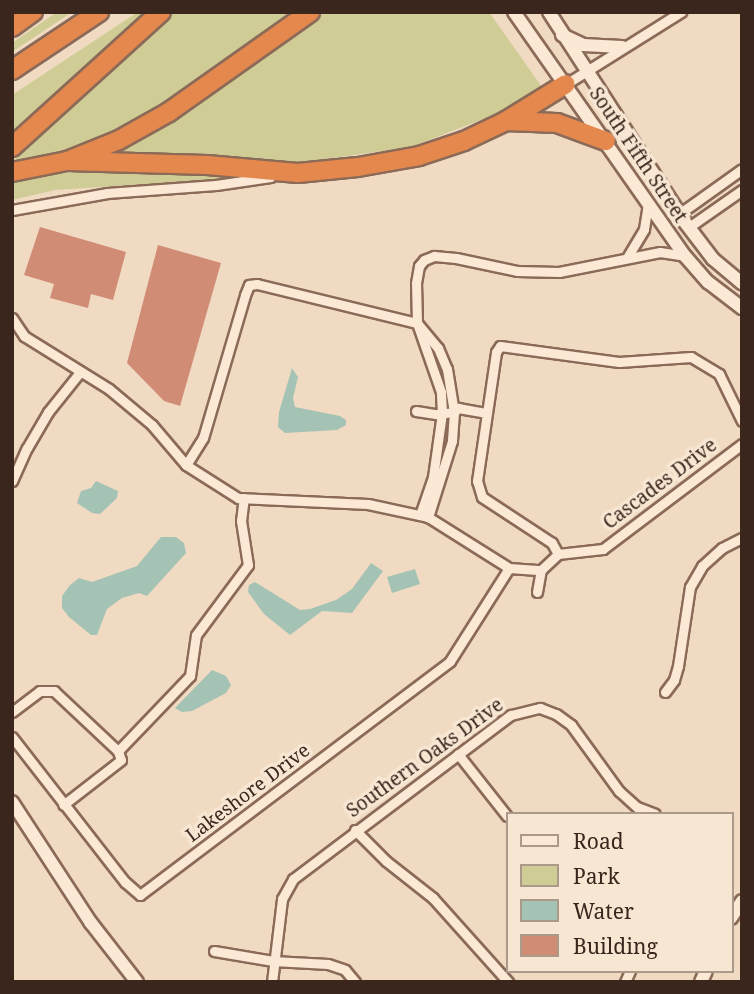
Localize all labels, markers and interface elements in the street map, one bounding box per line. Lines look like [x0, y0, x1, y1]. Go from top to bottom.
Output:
street label: South Fifth Street [584, 83, 692, 227]
street label: Cascades Drive [599, 434, 721, 534]
street label: Southern Oaks Drive [342, 694, 508, 822]
street label: Lakeshore Drive [182, 739, 314, 847]
legend [505, 812, 733, 973]
text: Road [573, 827, 624, 855]
text: Park [573, 862, 620, 890]
text: Water [573, 897, 634, 925]
text: Building [573, 932, 658, 960]

